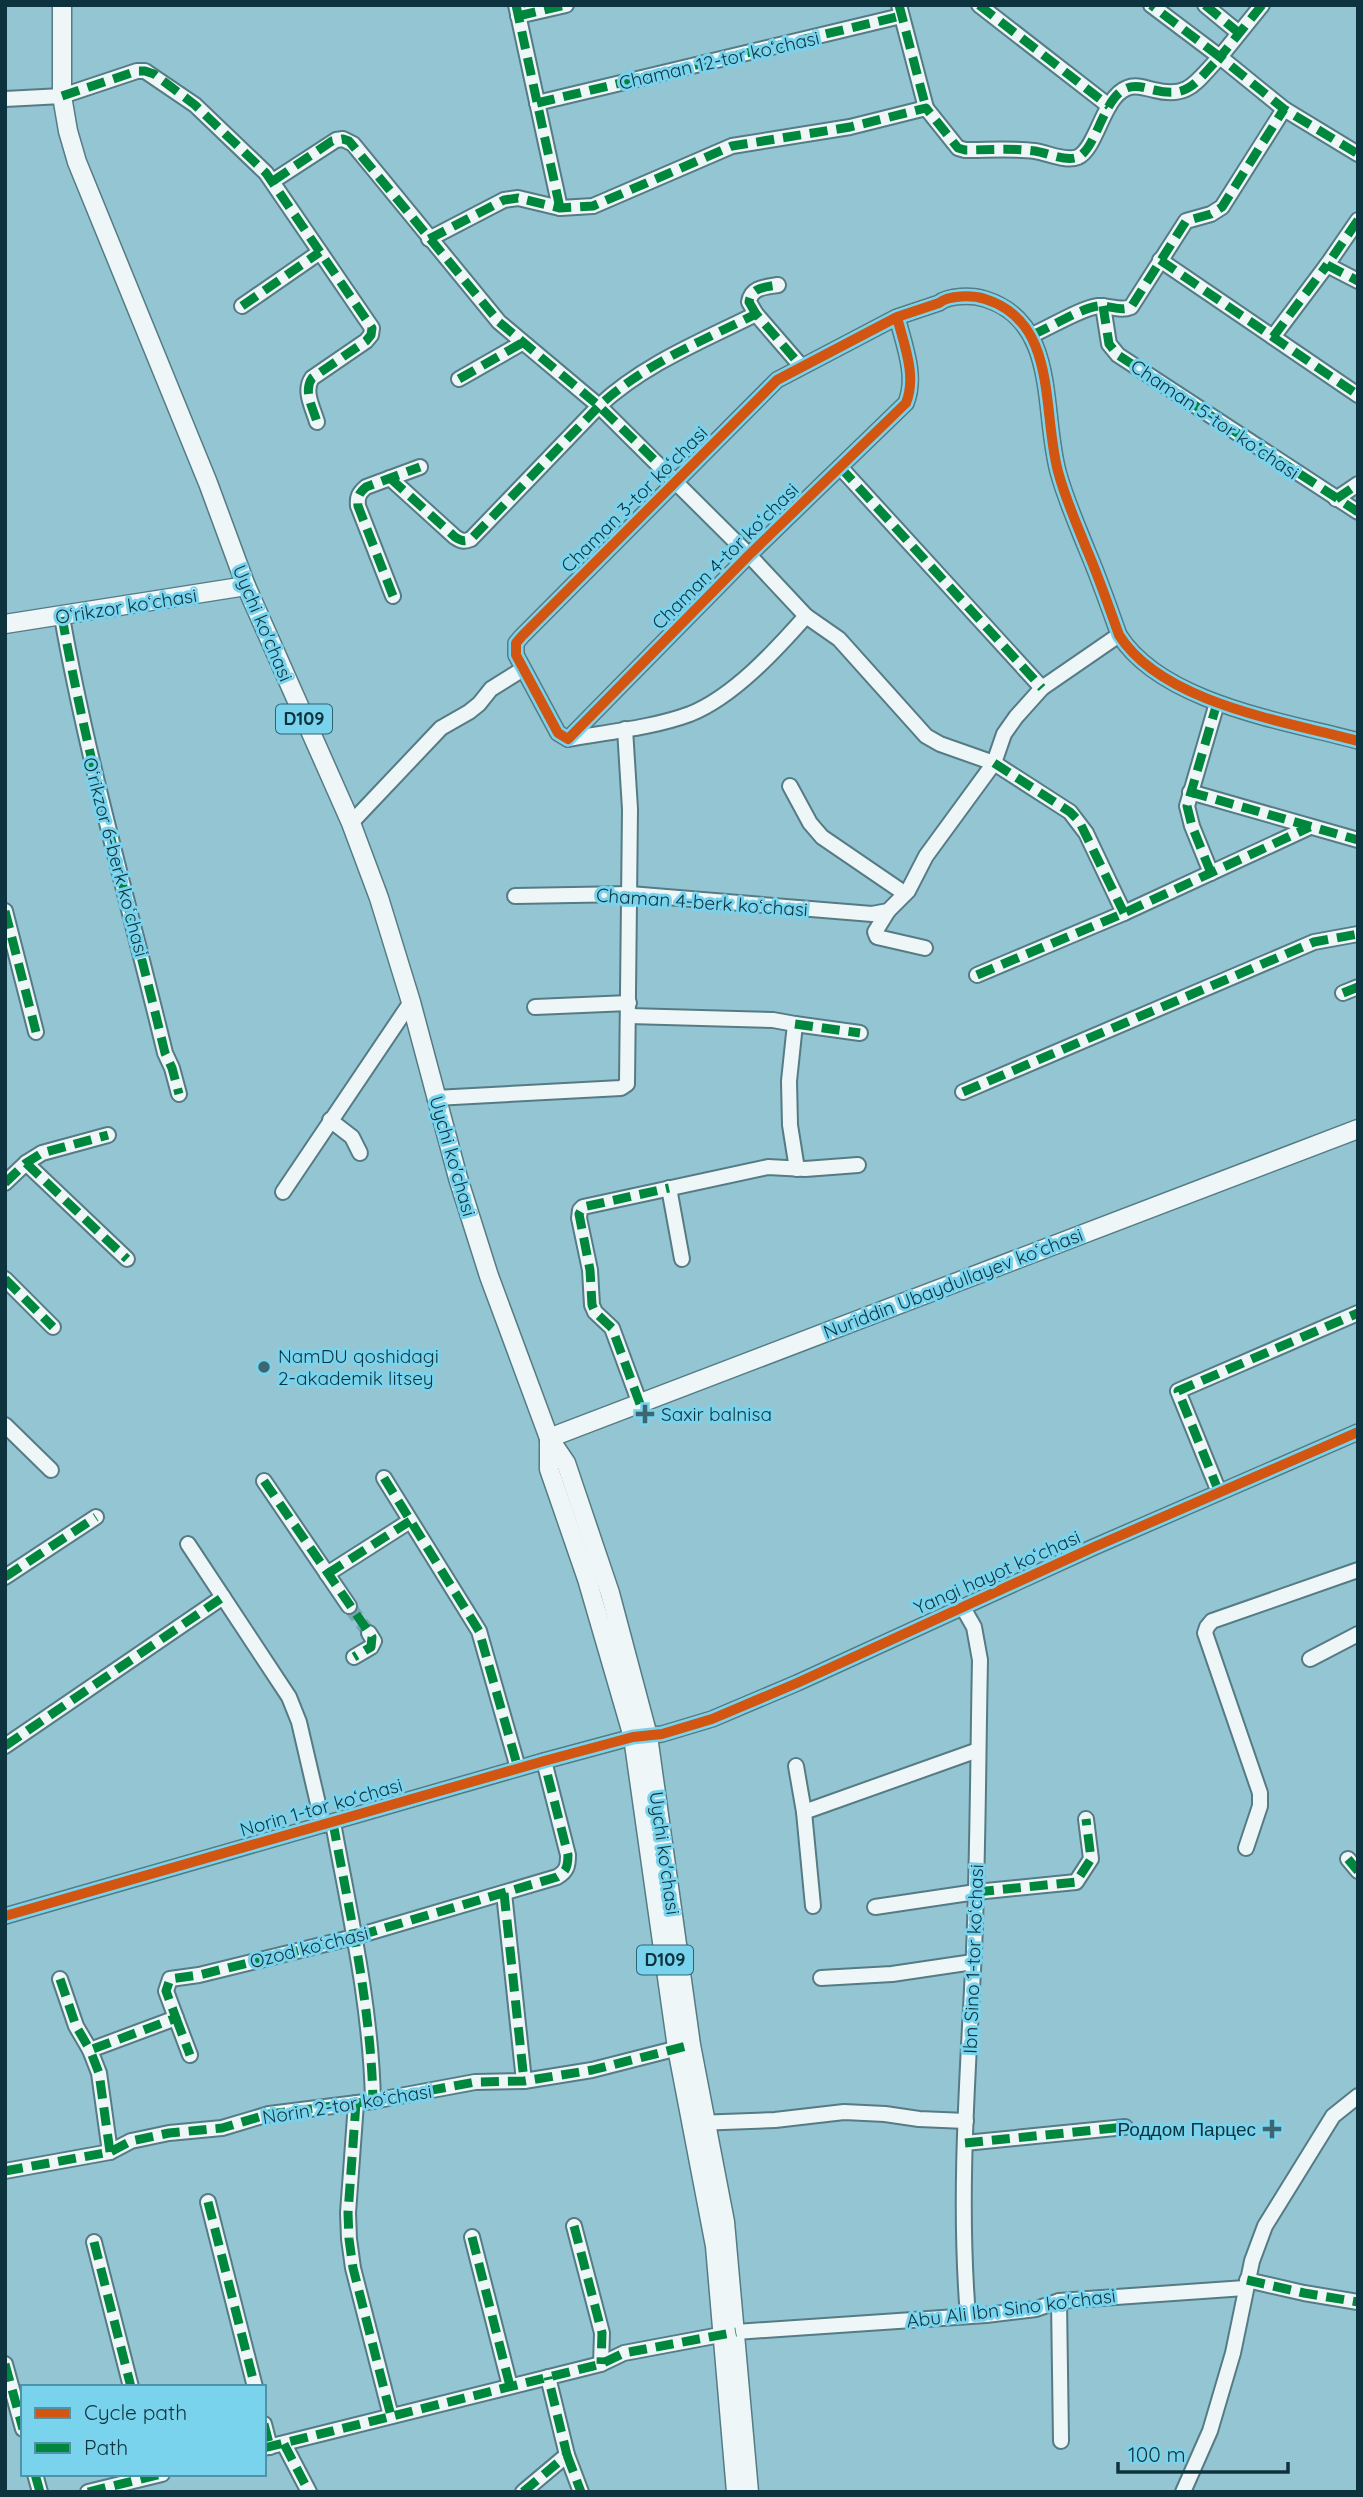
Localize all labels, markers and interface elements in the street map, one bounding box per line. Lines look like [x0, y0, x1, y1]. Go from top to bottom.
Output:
street label: Chaman 12-tor koʻchasi [616, 25, 822, 95]
street label: Chaman 5-tor koʻchasi [1126, 354, 1304, 484]
street label: Chaman 3-tor koʻchasi [556, 421, 712, 577]
street label: Chaman 4-tor koʻchasi [647, 478, 803, 634]
street label: Uychi ko'chasi [228, 561, 298, 685]
street label: Oʻrikzor koʻchasi [54, 583, 198, 629]
road number: D109 [276, 704, 332, 734]
street label: Oʻrikzor 6-berk koʻchasi [78, 755, 154, 959]
street label: Chaman 4-berk koʻchasi [595, 883, 809, 921]
street label: Uychi ko'chasi [424, 1093, 482, 1219]
street label: Nuriddin Ubaydullayev koʻchasi [820, 1222, 1086, 1344]
place label: NamDU qoshidagi 2-akademik litsey [278, 1344, 439, 1390]
marker: NamDU qoshidagi 2-akademik litsey [256, 1359, 272, 1375]
place label: Saxir balnisa [661, 1402, 772, 1426]
marker: Saxir balnisa [635, 1404, 655, 1424]
street label: Yangi hayot koʻchasi [910, 1524, 1084, 1620]
street label: Norin 1-tor koʻchasi [237, 1772, 405, 1842]
street label: Uychi ko'chasi [644, 1790, 686, 1916]
street label: Ibn Sino 1-tor koʻchasi [958, 1864, 988, 2054]
street label: Ozod koʻchasi [247, 1921, 371, 1973]
road number: D109 [637, 1946, 693, 1974]
street label: Norin 2-tor koʻchasi [261, 2079, 433, 2129]
place label: Роддом Парцес [1117, 2117, 1256, 2141]
marker: Роддом Парцес [1262, 2119, 1282, 2139]
street label: Abu Ali Ibn Sino ko'chasi [905, 2283, 1117, 2333]
legend [21, 2385, 266, 2476]
text: Cycle path [84, 2399, 187, 2425]
scale bar [1118, 2430, 1288, 2474]
text: Path [84, 2434, 128, 2460]
text: 100 m [1128, 2441, 1186, 2467]

